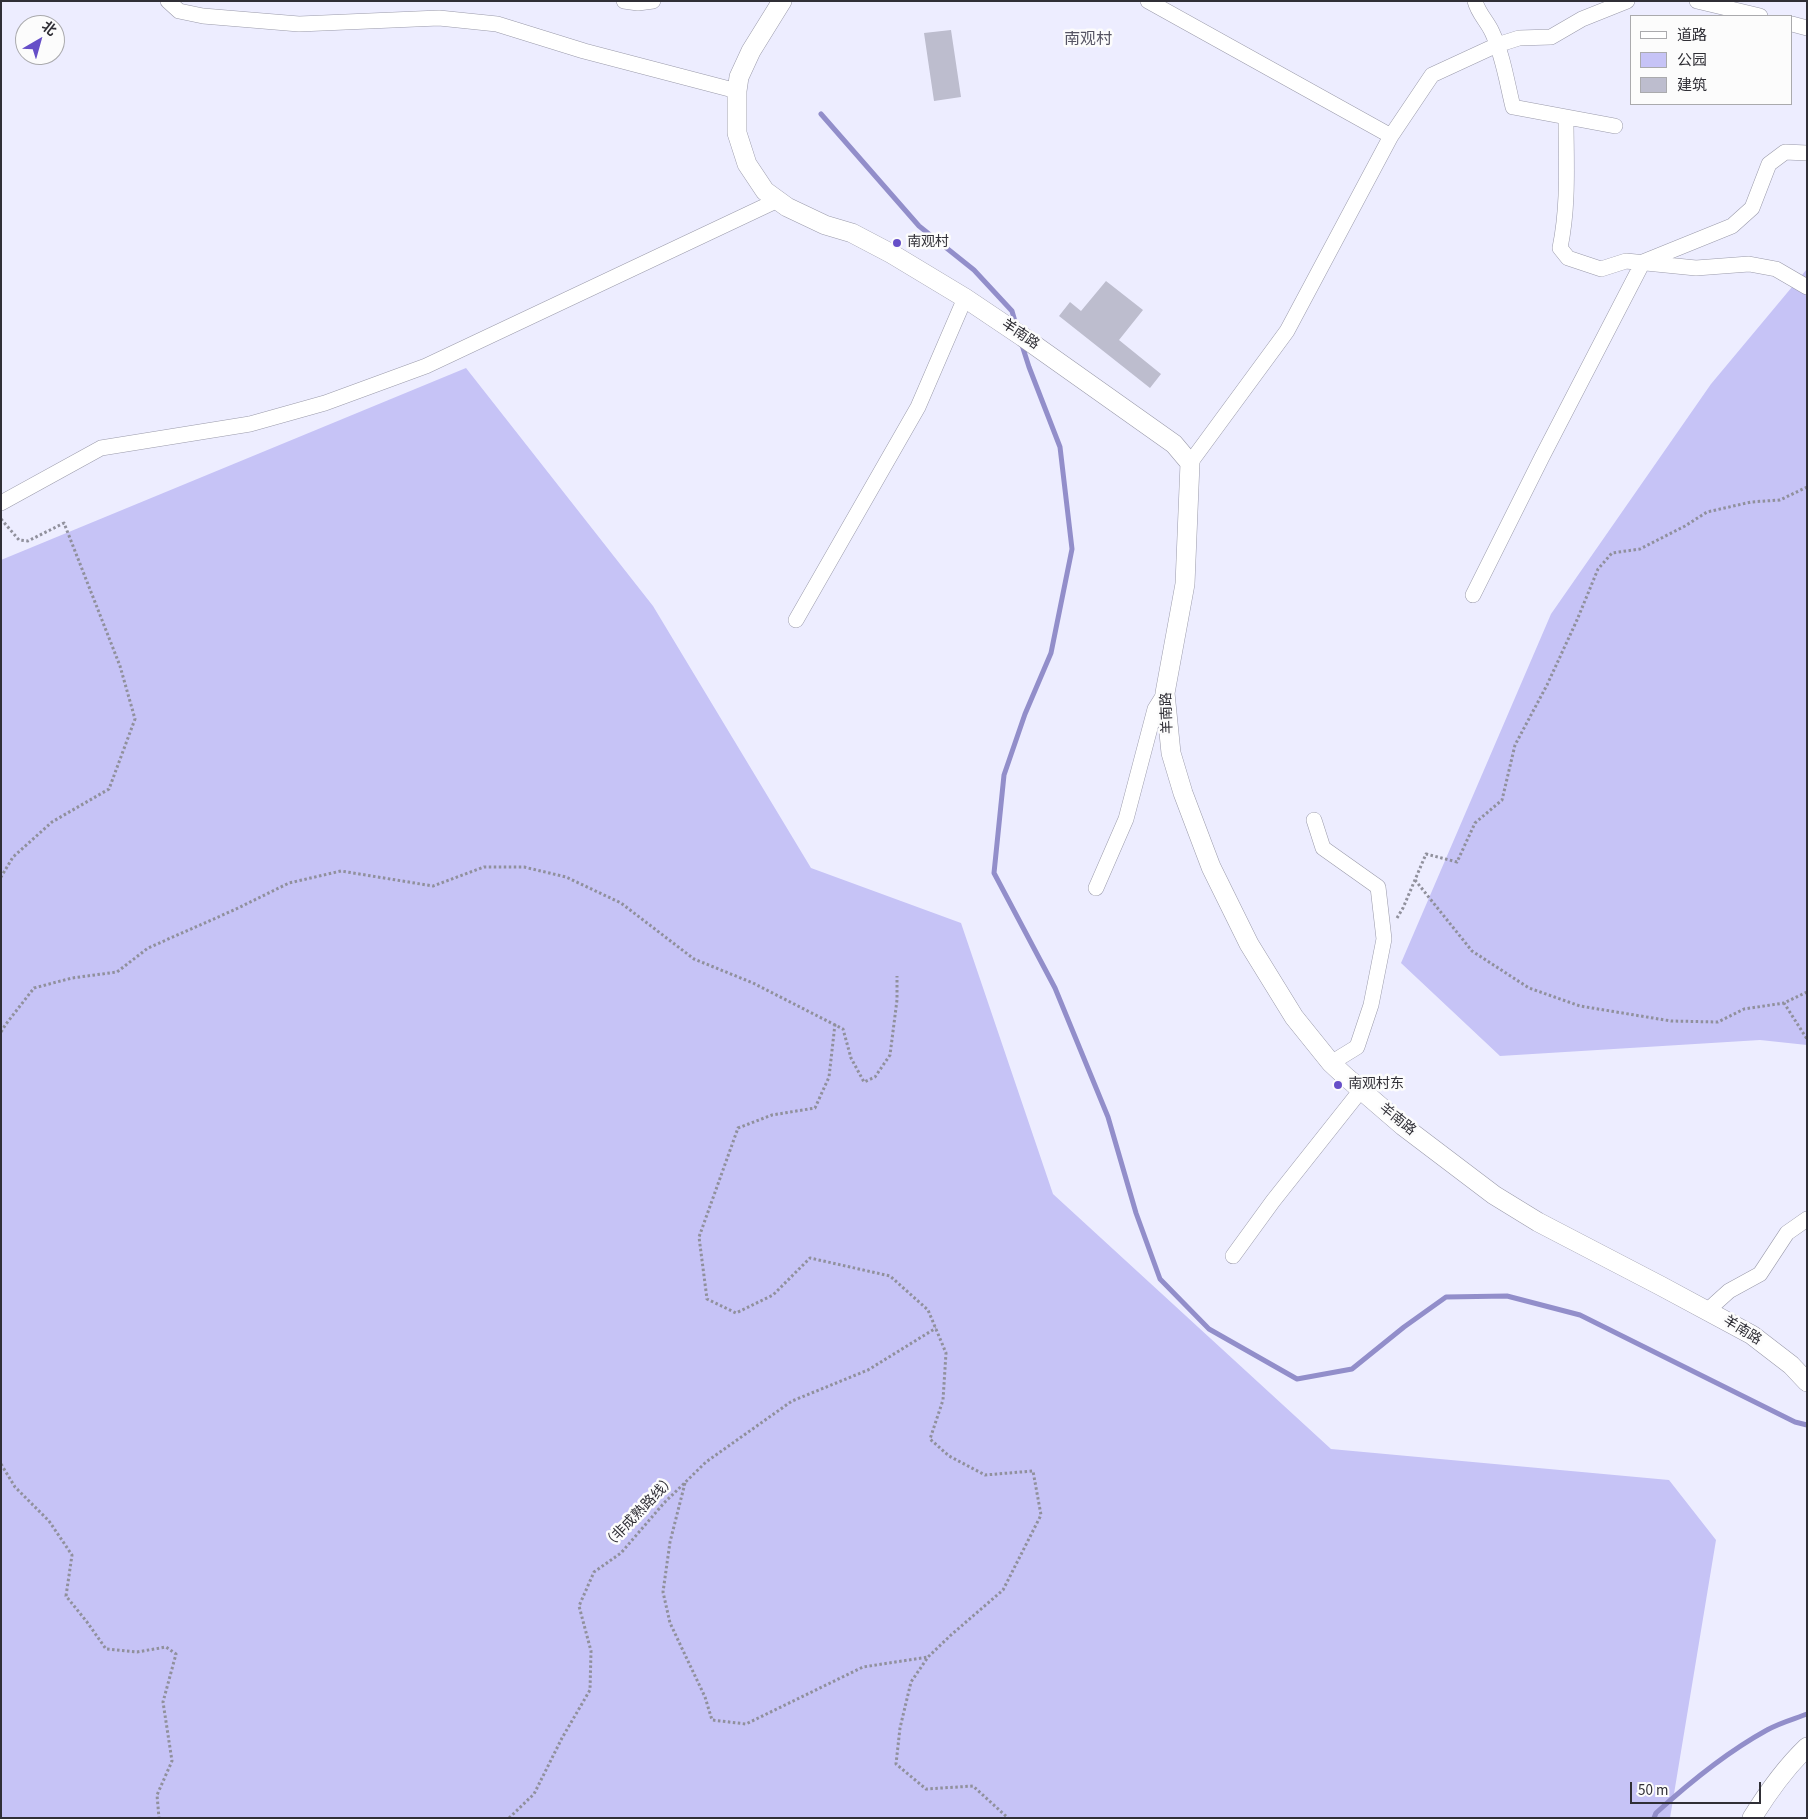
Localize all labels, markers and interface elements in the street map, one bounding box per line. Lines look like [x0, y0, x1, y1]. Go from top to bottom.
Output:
north arrow [15, 15, 65, 65]
legend [1630, 15, 1793, 105]
text: 北 [37, 17, 60, 41]
text: 道路 [1677, 25, 1707, 46]
district label: 南观村 [1064, 30, 1112, 50]
text: 公园 [1677, 50, 1707, 71]
text: 建筑 [1677, 75, 1707, 96]
place label: 南观村 [907, 235, 949, 251]
marker: 南观村 [891, 237, 903, 249]
street label: 羊南路 [998, 316, 1042, 354]
street label: 羊南路 [1159, 692, 1177, 734]
place label: 南观村东 [1348, 1077, 1404, 1093]
marker: 南观村东 [1332, 1079, 1344, 1091]
street label: 羊南路 [1375, 1100, 1419, 1140]
street label: 羊南路 [1720, 1313, 1764, 1349]
street label: （非成熟路线） [600, 1472, 680, 1554]
scale bar [1633, 1772, 1764, 1804]
text: 50 m [1638, 1780, 1668, 1801]

